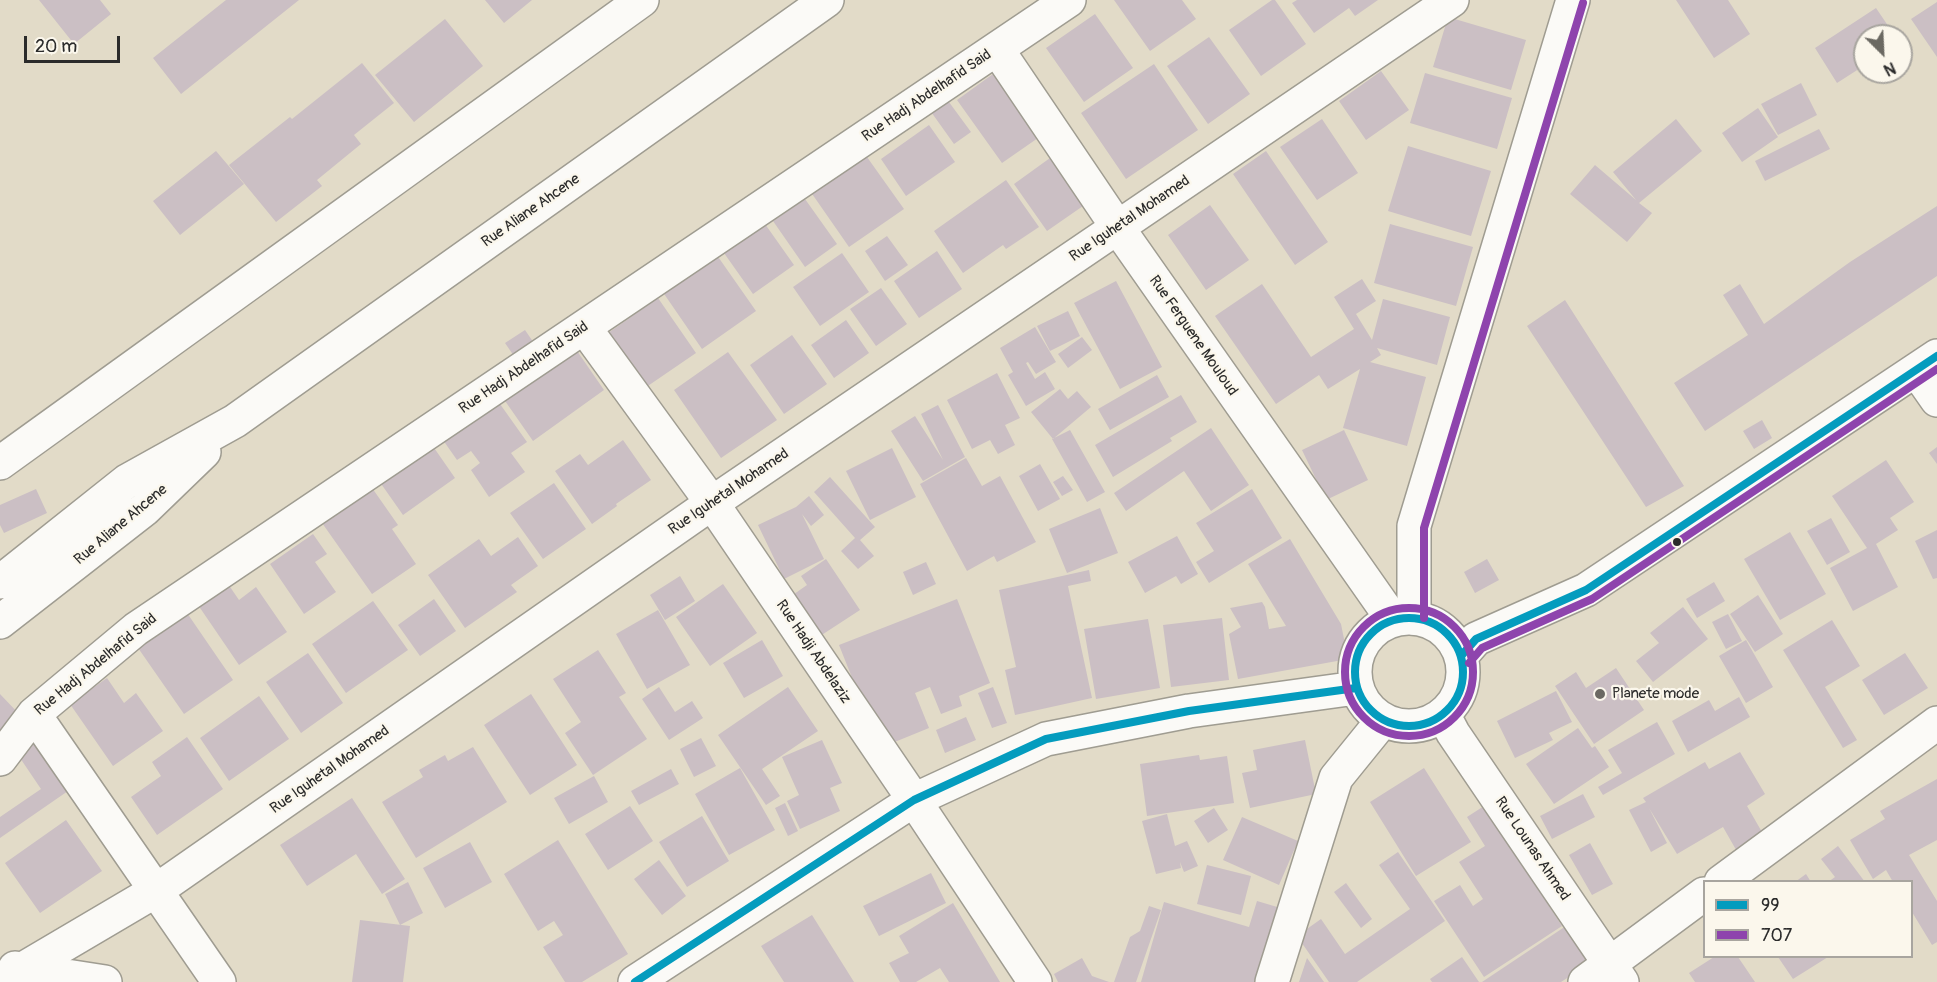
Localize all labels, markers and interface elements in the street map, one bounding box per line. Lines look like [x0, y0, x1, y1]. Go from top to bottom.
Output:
scale bar [27, 24, 123, 62]
north arrow [1853, 24, 1913, 84]
text: 20 m [35, 35, 77, 58]
street label: Rue Hadj Abdelhafid Said [859, 46, 995, 146]
text: N [1881, 57, 1899, 80]
street label: Rue Aliane Ahcene [478, 170, 584, 252]
street label: Rue Iguhetal Mohamed [1066, 172, 1194, 266]
street label: Rue Ferguene Mouloud [1145, 272, 1241, 400]
street label: Rue Hadj Abdelhafid Said [456, 318, 592, 418]
street label: Rue Iguhetal Mohamed [665, 445, 793, 539]
street label: Rue Aliane Ahcene [71, 481, 171, 569]
unlabelled marker [1671, 536, 1683, 548]
street label: Rue Hadji Abdelaziz [772, 597, 854, 707]
street label: Rue Hadj Abdelhafid Said [31, 610, 161, 720]
place label: Planete mode [1612, 685, 1699, 703]
marker: Planete mode [1593, 687, 1607, 701]
street label: Rue Iguhetal Mohamed [267, 722, 393, 818]
street label: Rue Lounas Ahmed [1491, 794, 1573, 904]
legend [1703, 880, 1913, 958]
text: 99 [1761, 894, 1780, 917]
text: 707 [1761, 924, 1792, 947]

